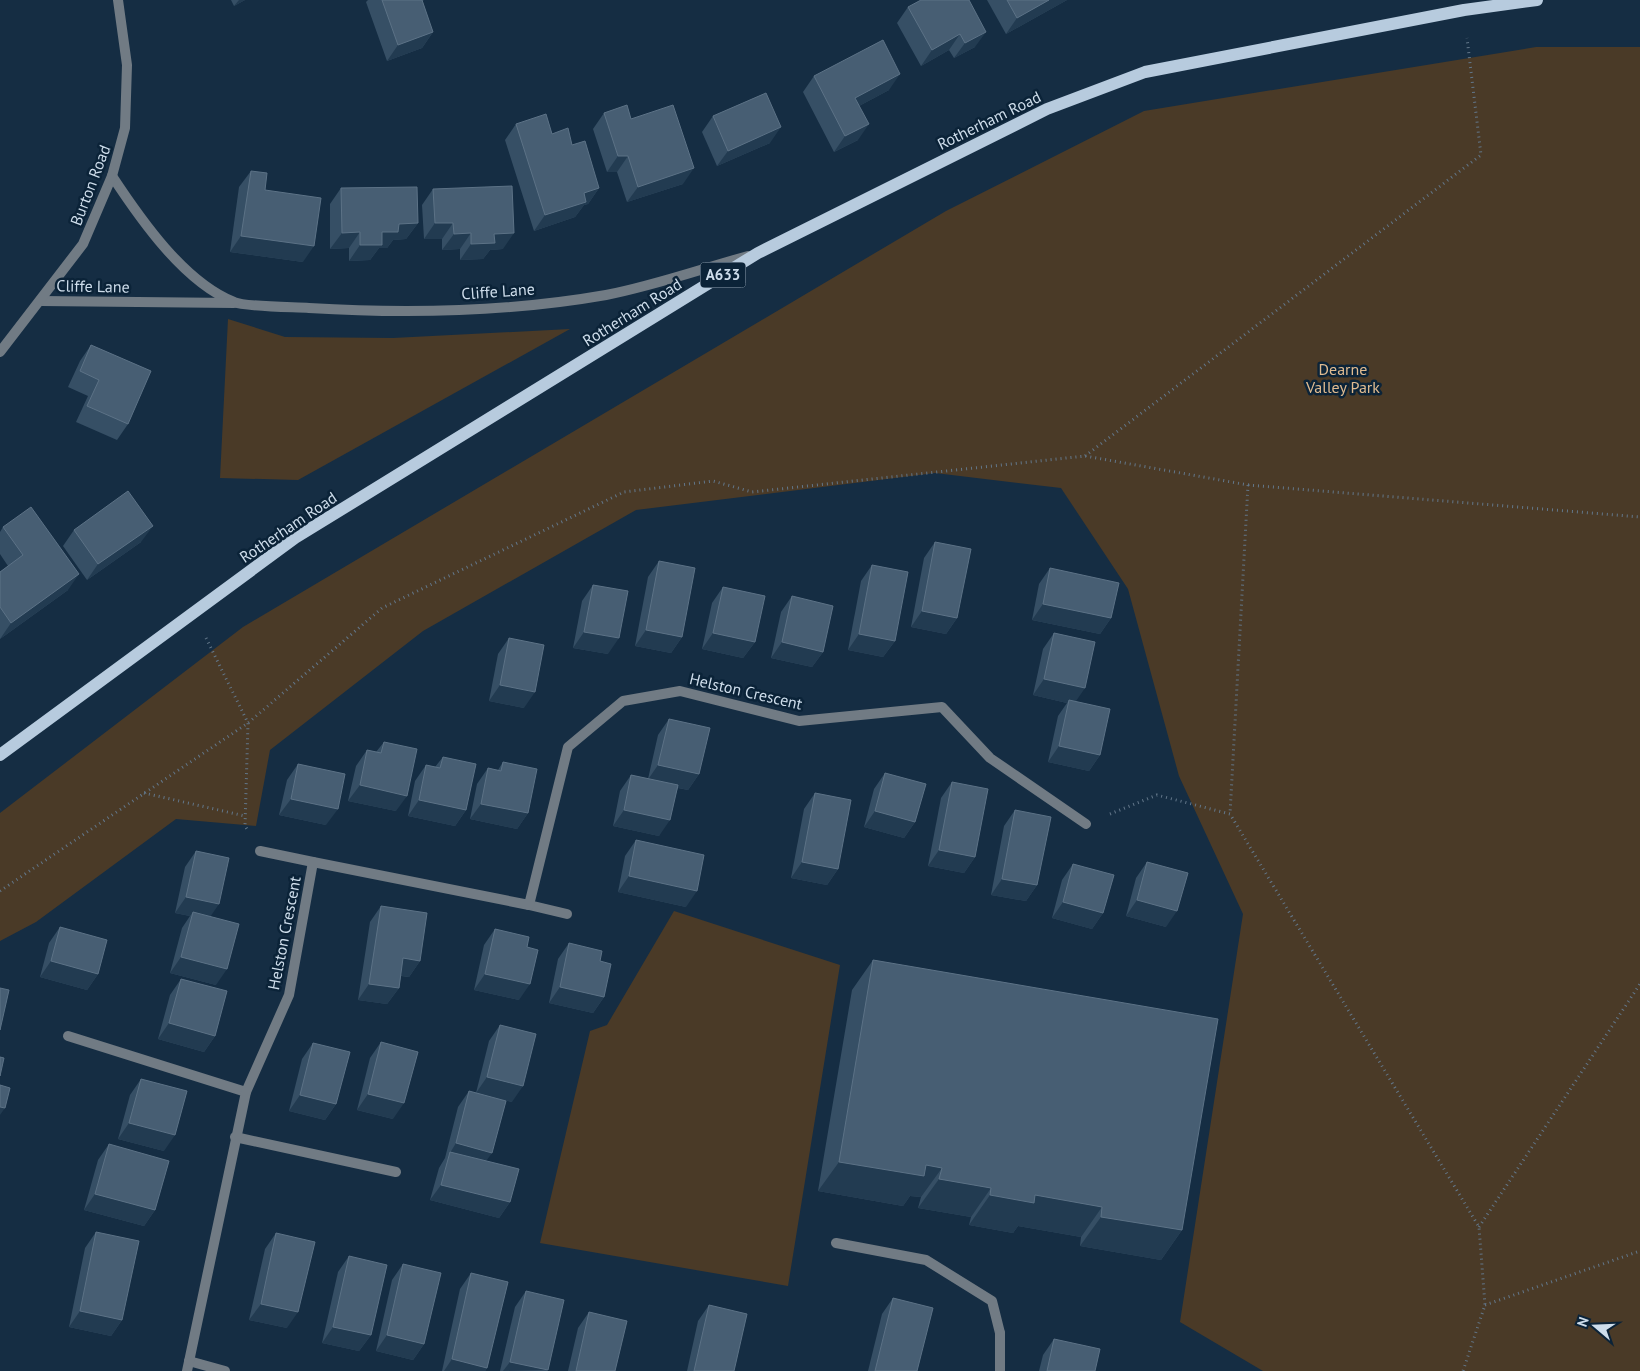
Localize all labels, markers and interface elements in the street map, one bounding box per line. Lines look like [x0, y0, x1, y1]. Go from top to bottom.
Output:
street label: Rotherham Road [934, 86, 1044, 154]
street label: Burton Road [66, 142, 114, 228]
road number: A633 [700, 262, 746, 288]
street label: Rotherham Road [579, 274, 685, 350]
street label: Cliffe Lane [56, 275, 130, 297]
street label: Cliffe Lane [461, 278, 535, 304]
park label: Dearne Valley Park [1305, 359, 1380, 397]
street label: Rotherham Road [236, 487, 340, 567]
street label: Helston Crescent [687, 668, 805, 714]
street label: Helston Crescent [263, 874, 305, 992]
north arrow [1570, 1301, 1620, 1351]
text: N [1573, 1314, 1593, 1329]

